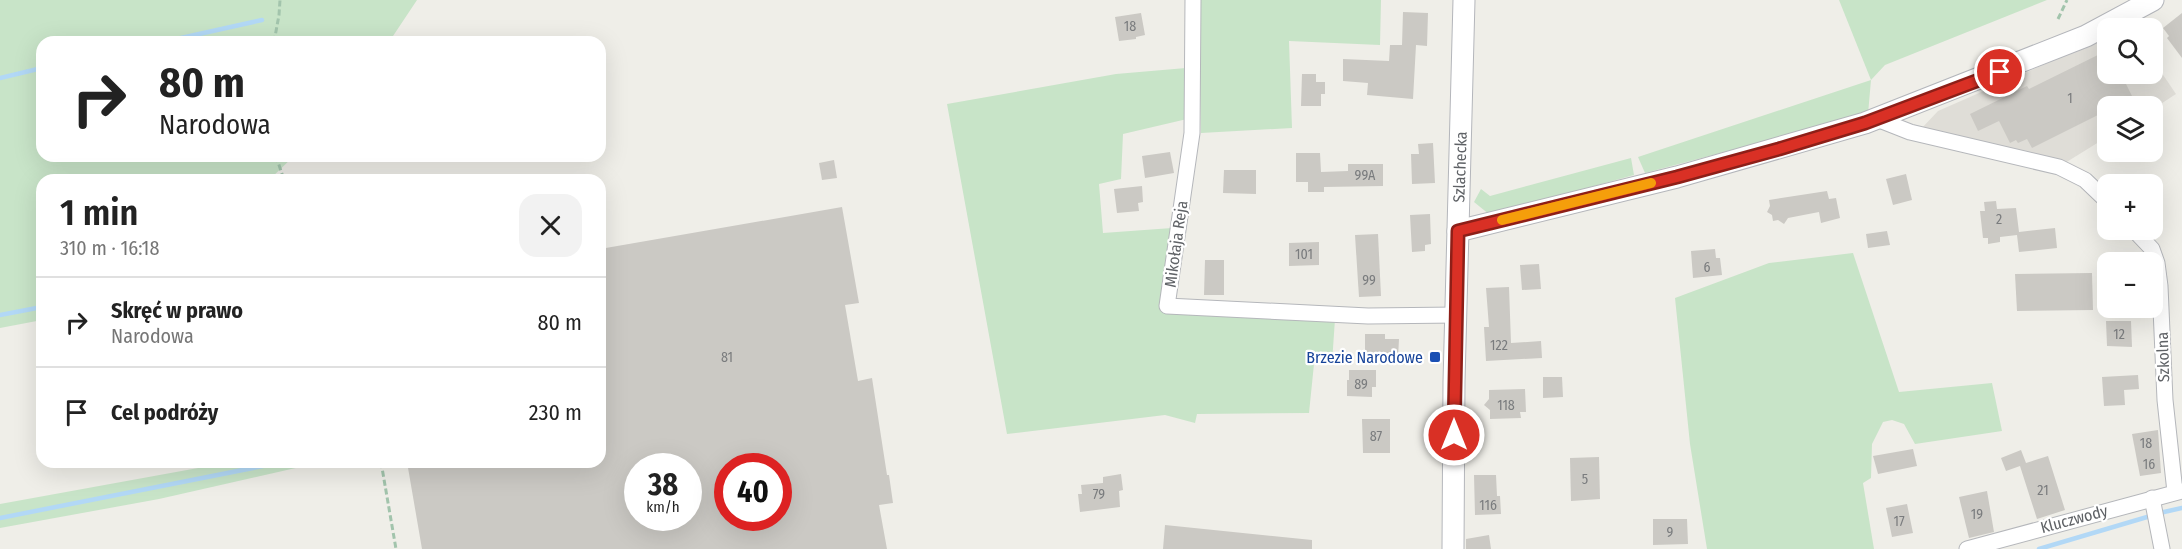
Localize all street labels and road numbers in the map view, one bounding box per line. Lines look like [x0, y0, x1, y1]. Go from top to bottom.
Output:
street label: Szlachecka [1449, 131, 1471, 203]
street label: Mikołaja Reja [1161, 199, 1191, 288]
street label: Szkolna [2153, 331, 2173, 382]
street label: Kluczwody [2038, 501, 2111, 537]

